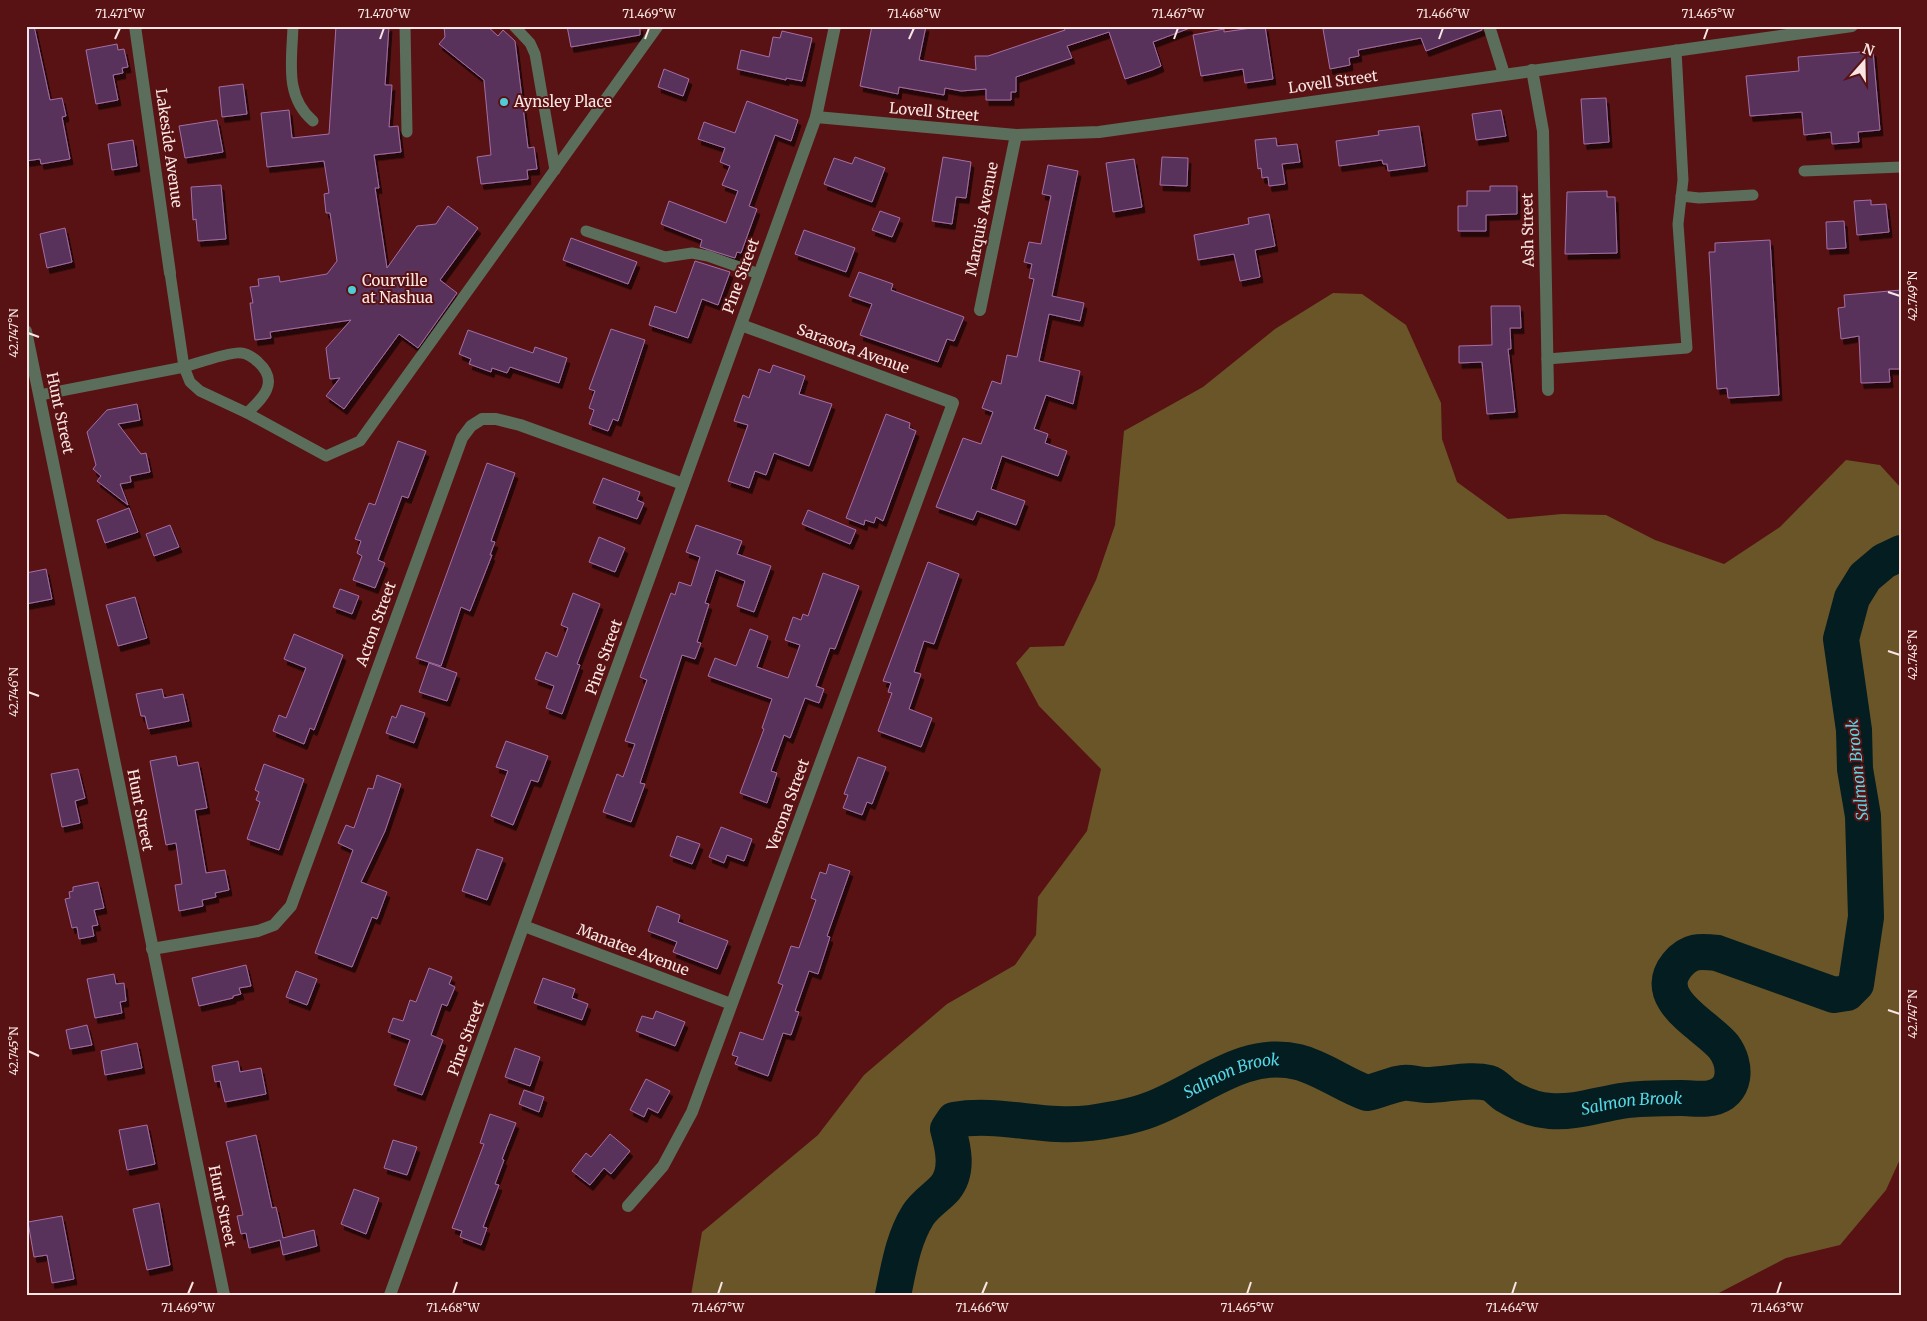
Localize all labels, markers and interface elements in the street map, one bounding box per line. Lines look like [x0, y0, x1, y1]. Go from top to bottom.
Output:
text: 71.471°W [95, 6, 146, 21]
text: 71.470°W [358, 6, 411, 21]
text: 71.469°W [622, 6, 677, 21]
text: 71.468°W [887, 6, 942, 21]
text: 71.467°W [1152, 6, 1205, 21]
text: 71.466°W [1417, 6, 1471, 21]
text: 71.465°W [1682, 6, 1735, 21]
north arrow [1840, 38, 1890, 88]
text: N [1860, 39, 1877, 60]
street label: Lovell Street [1287, 66, 1379, 97]
street label: Lakeside Avenue [152, 87, 187, 209]
place label: Aynsley Place [513, 92, 612, 111]
marker: Aynsley Place [498, 96, 510, 108]
street label: Lovell Street [888, 98, 980, 125]
street label: Marquis Avenue [961, 160, 1002, 278]
street label: Ash Street [1517, 193, 1538, 268]
street label: Pine Street [718, 235, 763, 316]
text: 42.749°N [1905, 270, 1920, 321]
place label: Courville at Nashua [362, 271, 433, 307]
marker: Courville at Nashua [346, 284, 358, 296]
text: 42.747°N [6, 308, 21, 358]
street label: Sarasota Avenue [794, 319, 912, 378]
street label: Hunt Street [43, 370, 78, 456]
street label: Acton Street [351, 579, 400, 670]
street label: Pine Street [581, 616, 626, 697]
text: 42.748°N [1905, 629, 1920, 680]
text: 42.746°N [6, 666, 21, 717]
water label: Salmon Brook [1842, 718, 1872, 822]
street label: Verona Street [762, 756, 813, 854]
street label: Hunt Street [123, 767, 158, 853]
street label: Manatee Avenue [574, 919, 692, 980]
text: 42.747°N [1905, 989, 1920, 1039]
street label: Pine Street [443, 997, 488, 1078]
text: 42.745°N [6, 1026, 21, 1076]
water label: Salmon Brook [1180, 1049, 1280, 1102]
water label: Salmon Brook [1579, 1088, 1682, 1119]
street label: Hunt Street [205, 1163, 240, 1249]
text: 71.469°W [161, 1300, 216, 1315]
text: 71.468°W [426, 1300, 481, 1315]
text: 71.467°W [692, 1300, 745, 1315]
text: 71.466°W [956, 1300, 1010, 1315]
text: 71.465°W [1221, 1300, 1274, 1315]
text: 71.464°W [1486, 1300, 1539, 1315]
text: 71.463°W [1751, 1300, 1804, 1315]

